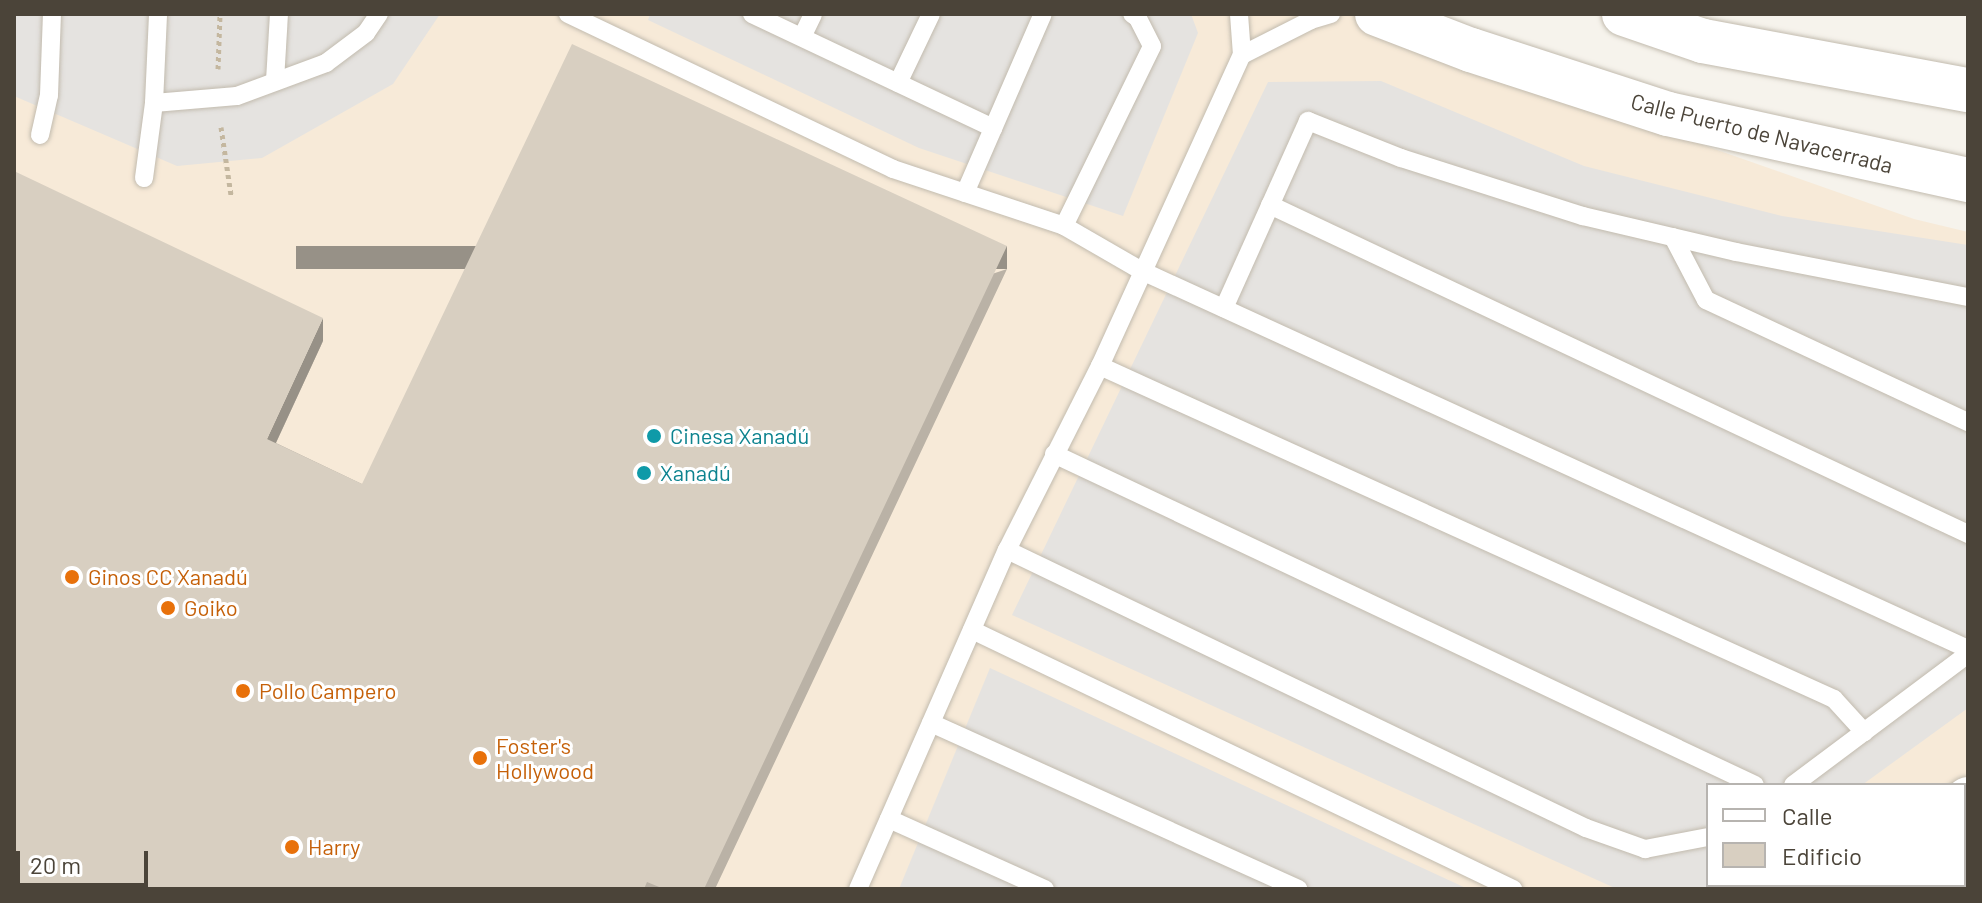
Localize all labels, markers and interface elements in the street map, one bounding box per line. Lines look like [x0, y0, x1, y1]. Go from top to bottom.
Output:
street label: Calle Puerto de Navacerrada [1628, 88, 1896, 178]
place label: Cinesa Xanadú [670, 423, 809, 449]
marker: Cinesa Xanadú [645, 427, 663, 445]
place label: Xanadú [660, 460, 731, 486]
marker: Xanadú [635, 464, 653, 482]
place label: Ginos CC Xanadú [88, 564, 248, 590]
marker: Ginos CC Xanadú [63, 568, 81, 586]
place label: Goiko [184, 595, 238, 621]
marker: Goiko [159, 599, 177, 617]
place label: Pollo Campero [259, 678, 396, 704]
marker: Pollo Campero [234, 682, 252, 700]
place label: Foster's Hollywood [496, 732, 594, 784]
marker: Foster's Hollywood [471, 749, 489, 767]
legend [1706, 783, 1966, 887]
text: Calle [1782, 801, 1833, 830]
place label: Harry [308, 834, 360, 860]
scale bar [20, 835, 152, 885]
marker: Harry [283, 838, 301, 856]
text: Edificio [1782, 841, 1862, 870]
text: 20 m [30, 850, 81, 879]

